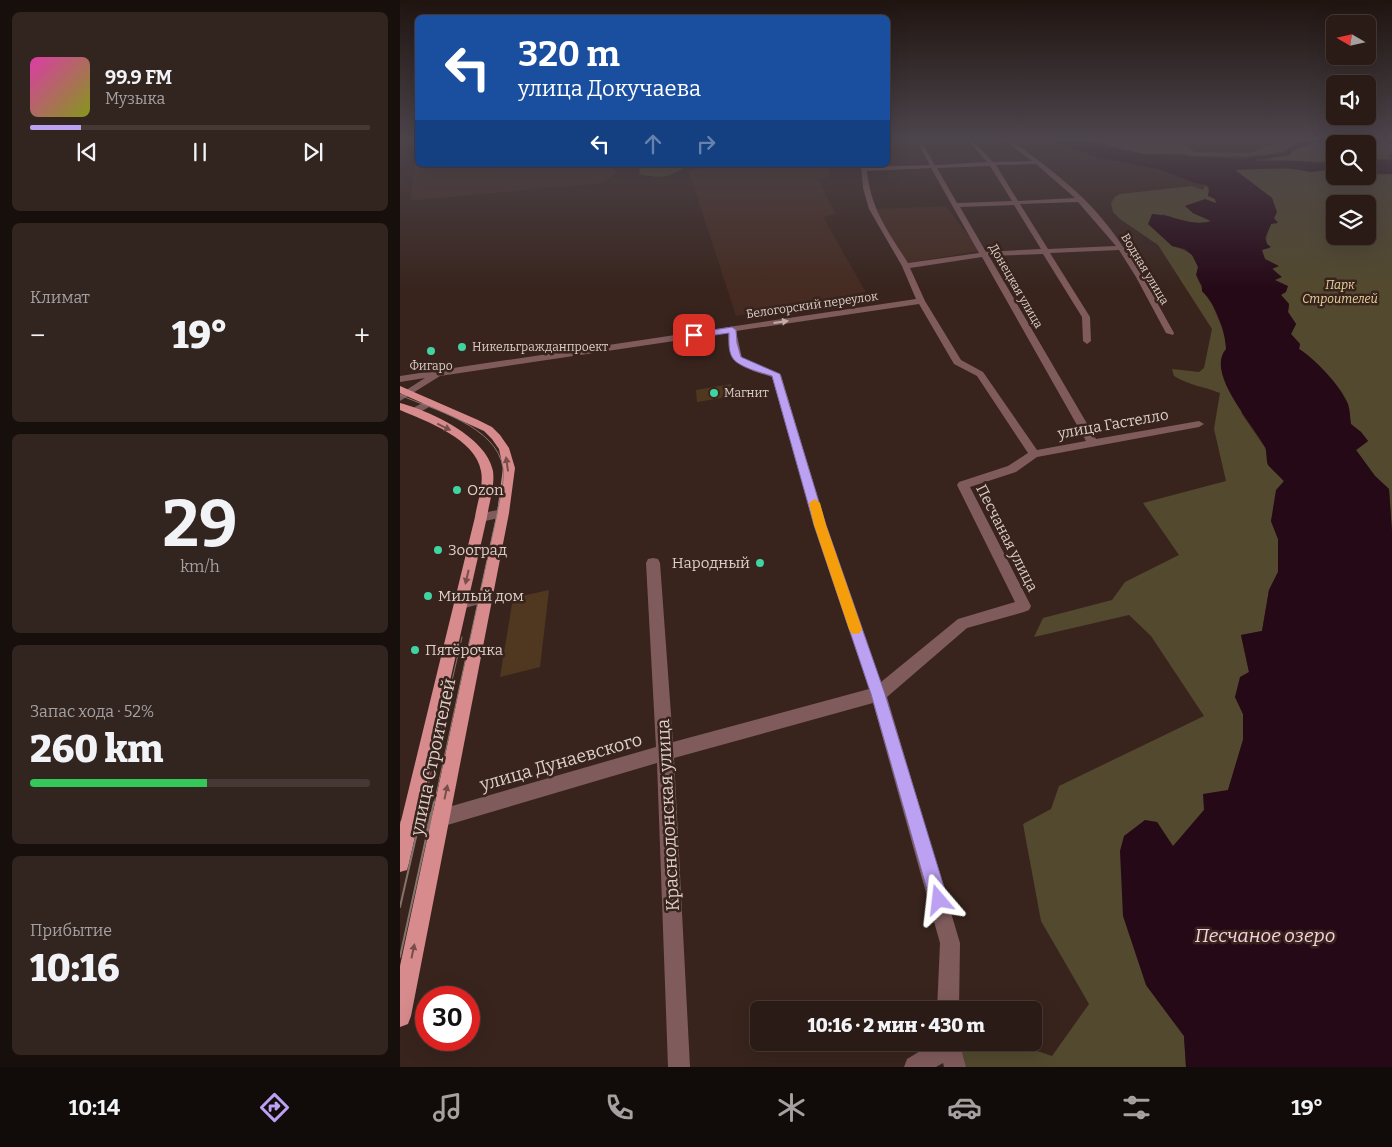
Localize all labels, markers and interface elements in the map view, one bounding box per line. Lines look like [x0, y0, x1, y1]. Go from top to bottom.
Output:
north arrow [1326, 15, 1376, 65]
map controls [1326, 15, 1376, 245]
text: 320 m [518, 33, 620, 75]
icon: left [435, 35, 500, 100]
text: 99.9 FM [105, 66, 172, 89]
text: улица Докучаева [518, 75, 701, 102]
button: sound [1326, 75, 1376, 125]
text: Музыка [105, 89, 165, 108]
icon: left [586, 130, 614, 158]
icon: ahead [639, 130, 667, 158]
icon: right [692, 130, 720, 158]
button: search [1326, 135, 1376, 185]
icon: previous [73, 138, 101, 166]
icon: pause [186, 138, 214, 166]
icon: next [299, 138, 327, 166]
button: layers [1326, 195, 1376, 245]
street label: Водная улица [1118, 231, 1172, 307]
street label: Донецкая улица [986, 241, 1046, 331]
park label: Парк Строителей [1302, 278, 1378, 306]
text: Климат [30, 288, 90, 307]
street label: Белогорский переулок [745, 289, 879, 321]
text: 19° [172, 312, 228, 358]
pin [673, 314, 715, 356]
one-way arrow [773, 318, 789, 326]
text: − [30, 319, 45, 352]
text: + [354, 319, 370, 352]
icon: arrive [680, 321, 708, 349]
place label: Никельгражданпроект [472, 340, 608, 354]
marker: Никельгражданпроект [456, 341, 468, 353]
marker: Фигаро [425, 345, 437, 357]
place label: Фигаро [409, 359, 453, 373]
place label: Магнит [724, 386, 769, 400]
marker: Магнит [708, 387, 720, 399]
street label: улица Гастелло [1055, 405, 1170, 443]
one-way arrow [437, 423, 451, 431]
one-way arrow [503, 456, 511, 472]
place label: Ozon [467, 481, 504, 499]
street label: Песчаная улица [972, 481, 1042, 595]
marker: Ozon [451, 484, 463, 496]
text: 29 [162, 485, 238, 563]
place label: Зооград [448, 541, 507, 559]
marker: Зооград [432, 544, 444, 556]
place label: Народный [672, 554, 750, 572]
text: km/h [180, 557, 220, 576]
marker: Народный [754, 557, 766, 569]
one-way arrow [463, 569, 471, 584]
place label: Милый дом [438, 587, 524, 605]
marker: Милый дом [422, 590, 434, 602]
place label: Пятёрочка [425, 641, 503, 659]
marker: Пятёрочка [409, 644, 421, 656]
street label: улица Строителей [405, 676, 460, 839]
text: Запас хода · 52% [30, 702, 154, 721]
street label: Краснодонская улица [652, 718, 684, 912]
text: 260 km [30, 726, 164, 772]
street label: улица Дунаевского [476, 728, 645, 796]
one-way arrow [442, 784, 450, 799]
position arrow [912, 873, 964, 925]
text: Прибытие [30, 921, 112, 940]
water label: Песчаное озеро [1195, 924, 1335, 947]
one-way arrow [410, 942, 418, 958]
text: 10:16 [30, 945, 120, 991]
speed limit sign: 30 [415, 986, 480, 1051]
text: 10:16 · 2 мин · 430 m [807, 1014, 985, 1037]
icon: directions [257, 1090, 292, 1125]
icon: music [430, 1090, 465, 1125]
icon: phone [602, 1090, 637, 1125]
icon: climate [774, 1090, 809, 1125]
icon: car [947, 1090, 982, 1125]
icon: filters [1119, 1090, 1154, 1125]
text: 10:14 [69, 1094, 120, 1121]
text: 19° [1291, 1094, 1323, 1121]

